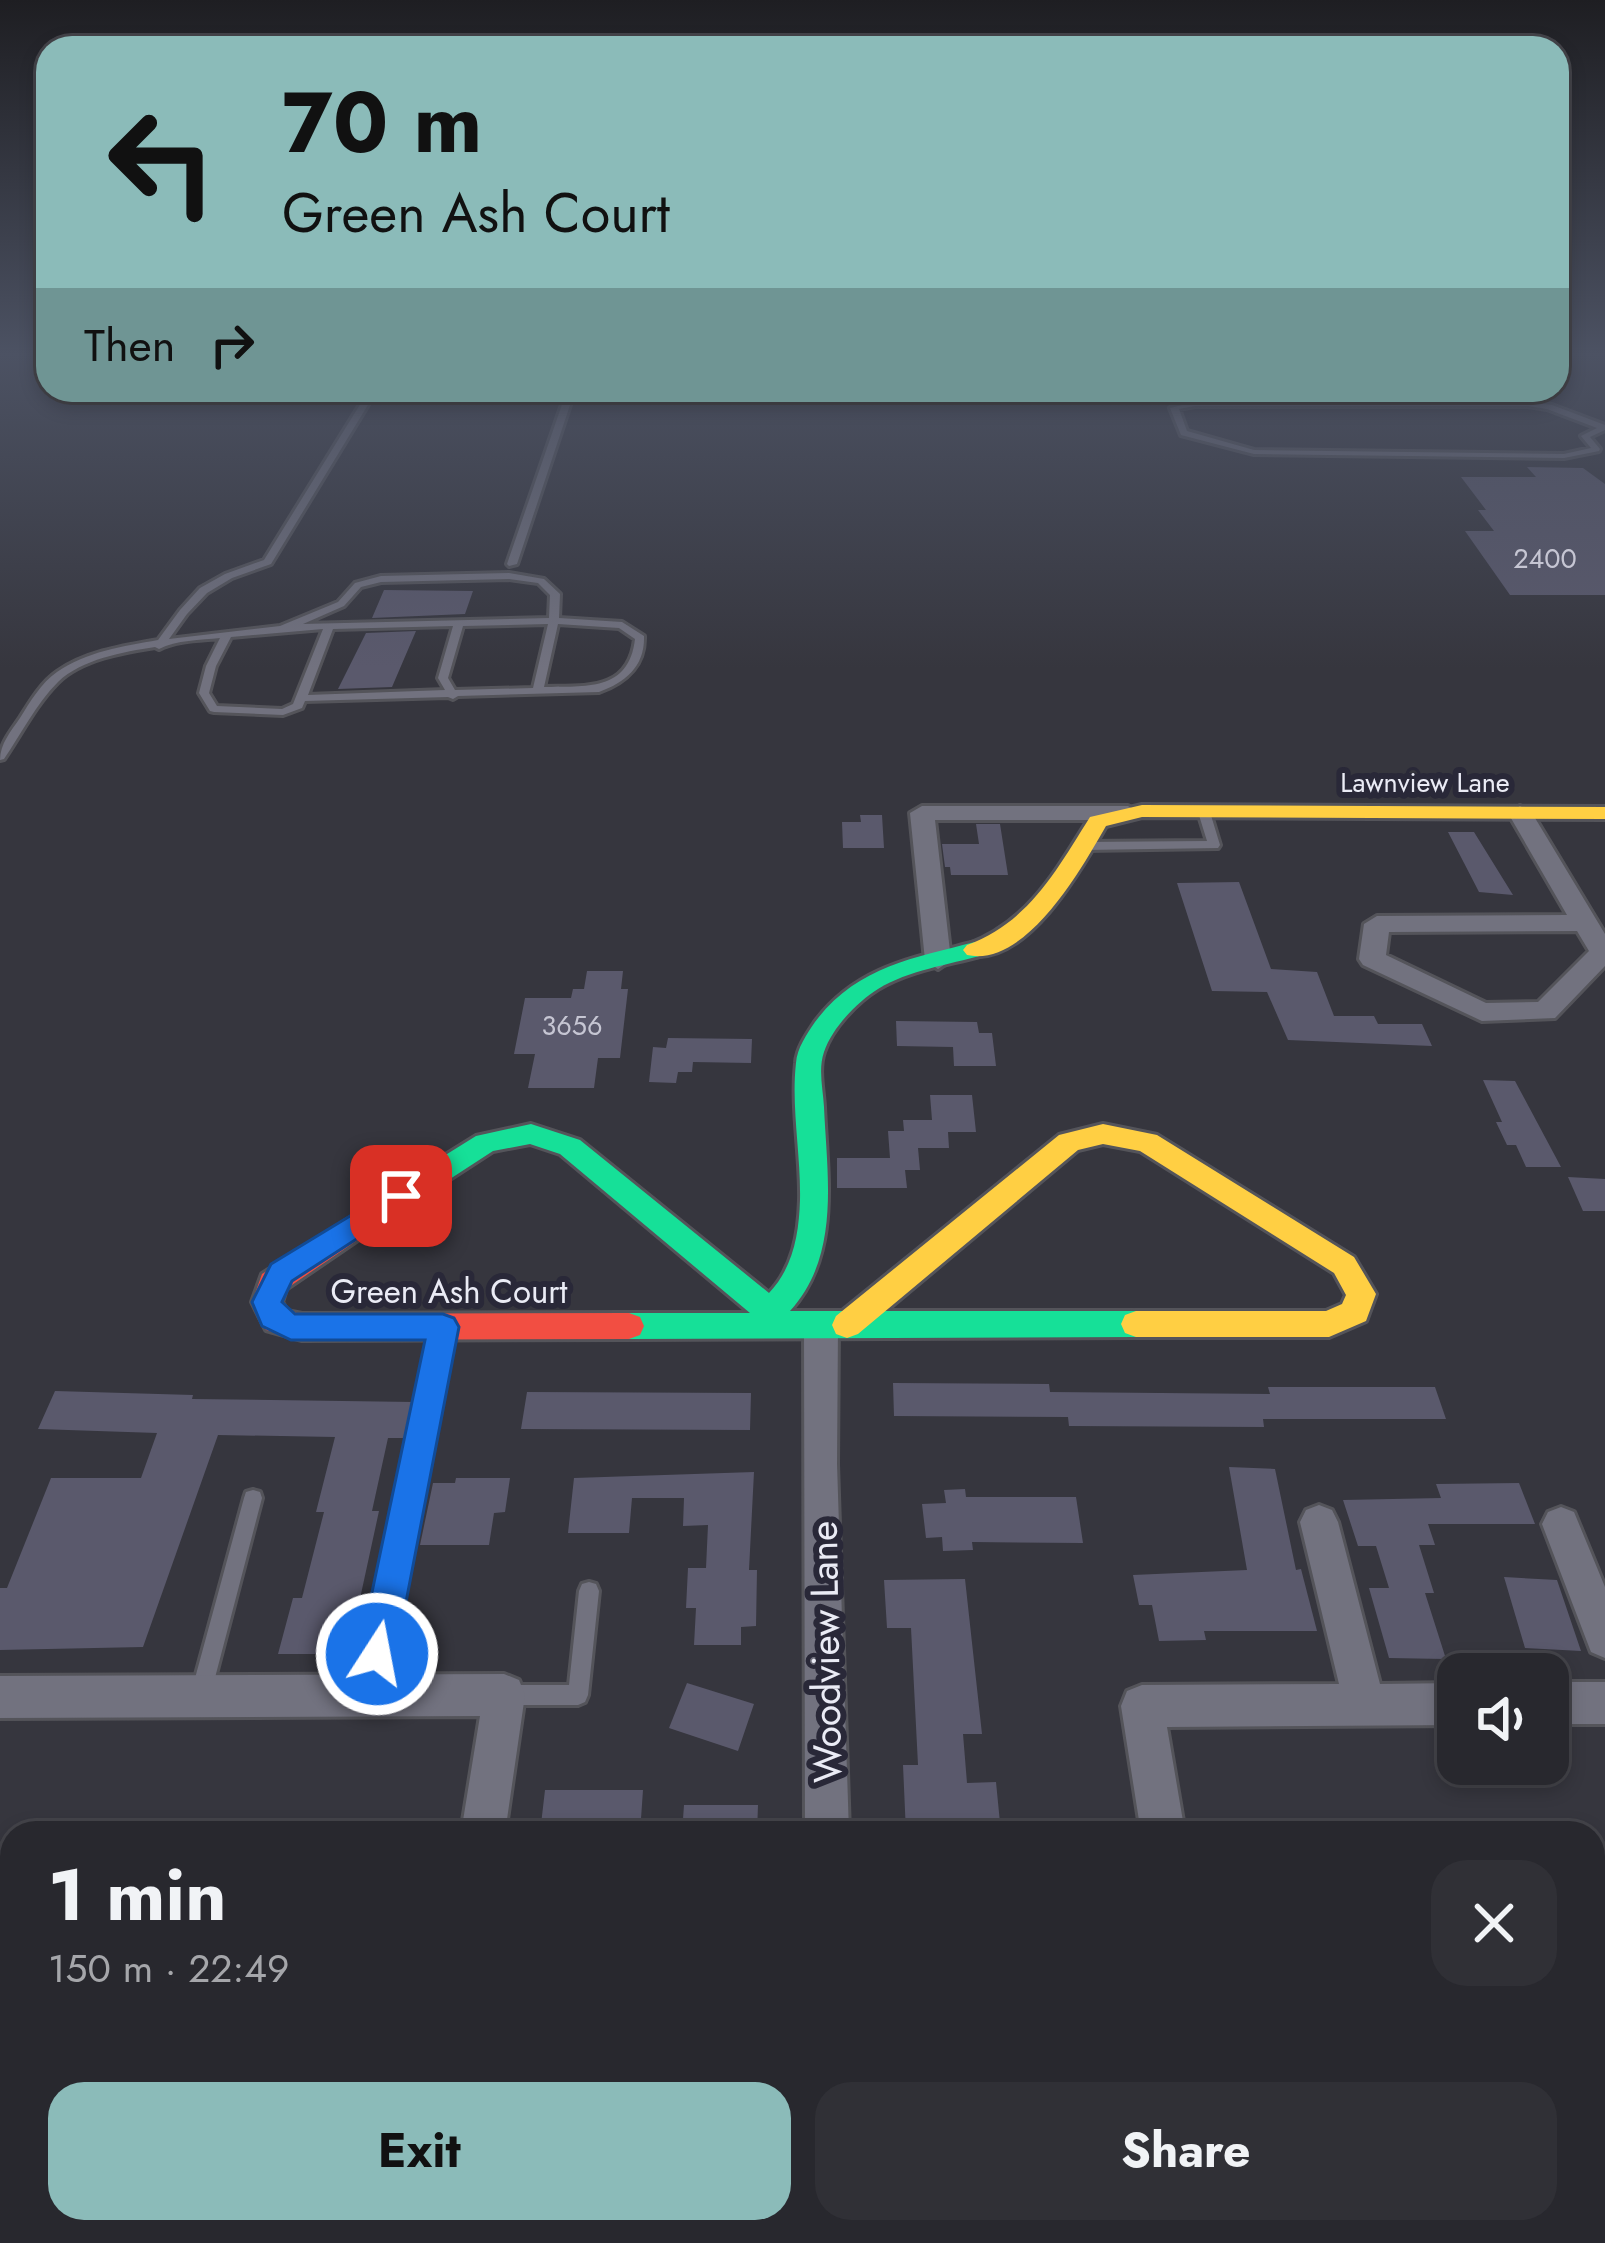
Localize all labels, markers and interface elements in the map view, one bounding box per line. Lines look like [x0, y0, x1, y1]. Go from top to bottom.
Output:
text: 70 m [282, 62, 482, 184]
icon: left [84, 84, 240, 240]
text: Green Ash Court [282, 174, 670, 252]
icon: right [199, 312, 265, 378]
text: Then [84, 313, 175, 378]
house number: 2400 [1513, 539, 1577, 578]
street label: Lawnview Lane [1340, 763, 1510, 802]
house number: 3656 [541, 1006, 603, 1045]
pin [350, 1145, 452, 1247]
icon: arrive [368, 1163, 434, 1229]
street label: Green Ash Court [330, 1268, 568, 1315]
street label: Woodview Lane [795, 1520, 856, 1784]
position arrow [314, 1591, 440, 1717]
map controls [1437, 1653, 1569, 1785]
button: sound [1437, 1653, 1569, 1785]
text: 1 min [48, 1843, 227, 1947]
button: close [1431, 1860, 1557, 1986]
text: 150 m · 22:49 [48, 1940, 289, 1997]
button: Exit [48, 2082, 791, 2220]
button: Share [815, 2082, 1557, 2220]

